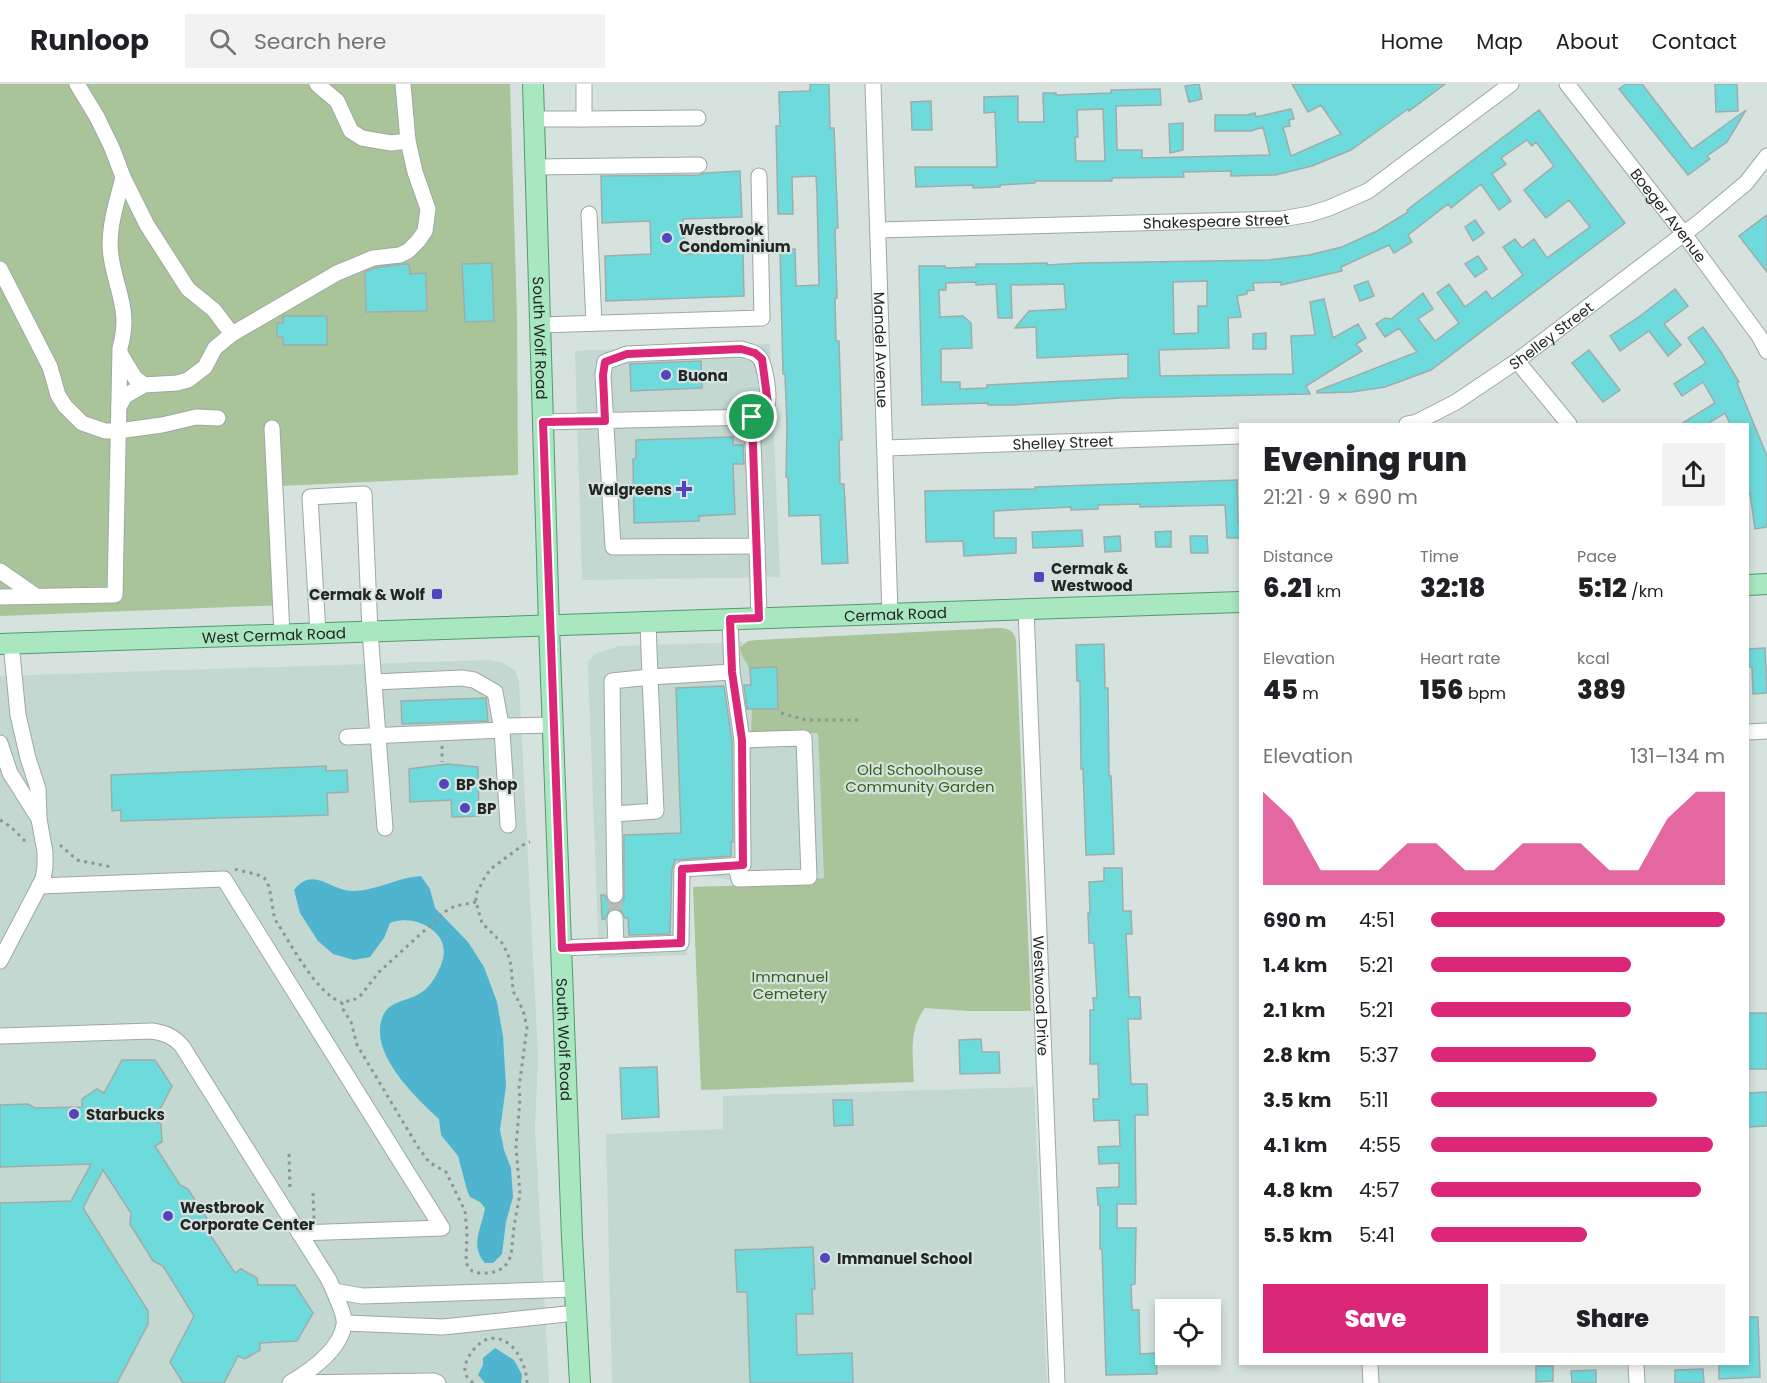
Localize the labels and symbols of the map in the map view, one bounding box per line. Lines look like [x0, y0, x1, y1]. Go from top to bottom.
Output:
street label: Boeger Avenue [1626, 164, 1712, 266]
street label: Shakespeare Street [1143, 207, 1291, 233]
place label: Westbrook Condominium [679, 219, 791, 257]
marker: Westbrook Condominium [660, 231, 674, 245]
street label: South Wolf Road [528, 276, 553, 400]
street label: Mandel Avenue [869, 291, 894, 408]
street label: Shelley Street [1505, 296, 1597, 374]
place label: Buona [678, 365, 728, 386]
marker: Buona [659, 368, 673, 382]
pin [726, 391, 777, 442]
street label: Shelley Street [1012, 430, 1114, 454]
place label: Walgreens [588, 479, 672, 500]
marker: Walgreens [677, 482, 691, 496]
place label: Cermak & Westwood [1051, 558, 1133, 596]
marker: Cermak & Westwood [1032, 570, 1046, 584]
place label: Cermak & Wolf [309, 584, 426, 605]
marker: Cermak & Wolf [430, 587, 444, 601]
street label: Cermak Road [844, 601, 947, 626]
street label: West Cermak Road [201, 622, 346, 648]
park label: Old Schoolhouse Community Garden [845, 759, 995, 797]
place label: BP Shop [456, 774, 518, 795]
marker: BP Shop [437, 777, 451, 791]
place label: BP [477, 798, 496, 819]
marker: BP [458, 801, 472, 815]
street label: Westwood Drive [1029, 935, 1054, 1056]
park label: Immanuel Cemetery [752, 966, 828, 1004]
street label: South Wolf Road [552, 978, 577, 1101]
place label: Starbucks [86, 1104, 165, 1125]
marker: Starbucks [67, 1107, 81, 1121]
place label: Westbrook Corporate Center [180, 1197, 315, 1235]
marker: Westbrook Corporate Center [161, 1209, 175, 1223]
place label: Immanuel School [837, 1248, 972, 1269]
marker: Immanuel School [818, 1251, 832, 1265]

